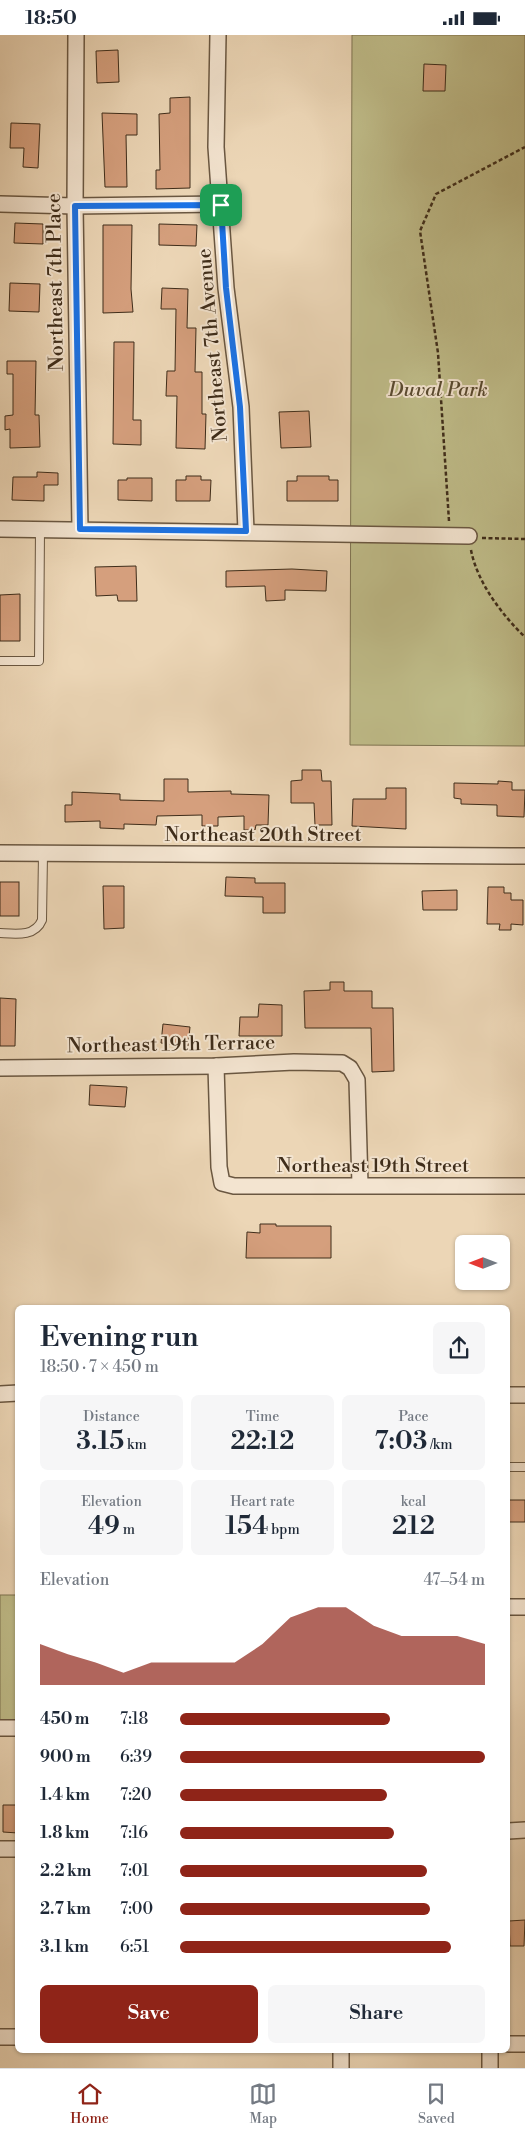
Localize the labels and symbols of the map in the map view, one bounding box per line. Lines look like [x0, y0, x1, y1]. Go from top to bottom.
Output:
pin [200, 184, 242, 226]
street label: Northeast 7th Place [42, 193, 70, 371]
street label: Northeast 7th Avenue [192, 247, 234, 443]
park label: Duval Park [387, 378, 488, 403]
street label: Northeast 20th Street [165, 823, 362, 848]
street label: Northeast 19th Terrace [67, 1031, 275, 1059]
street label: Northeast 19th Street [277, 1154, 469, 1179]
north arrow [455, 1235, 510, 1290]

